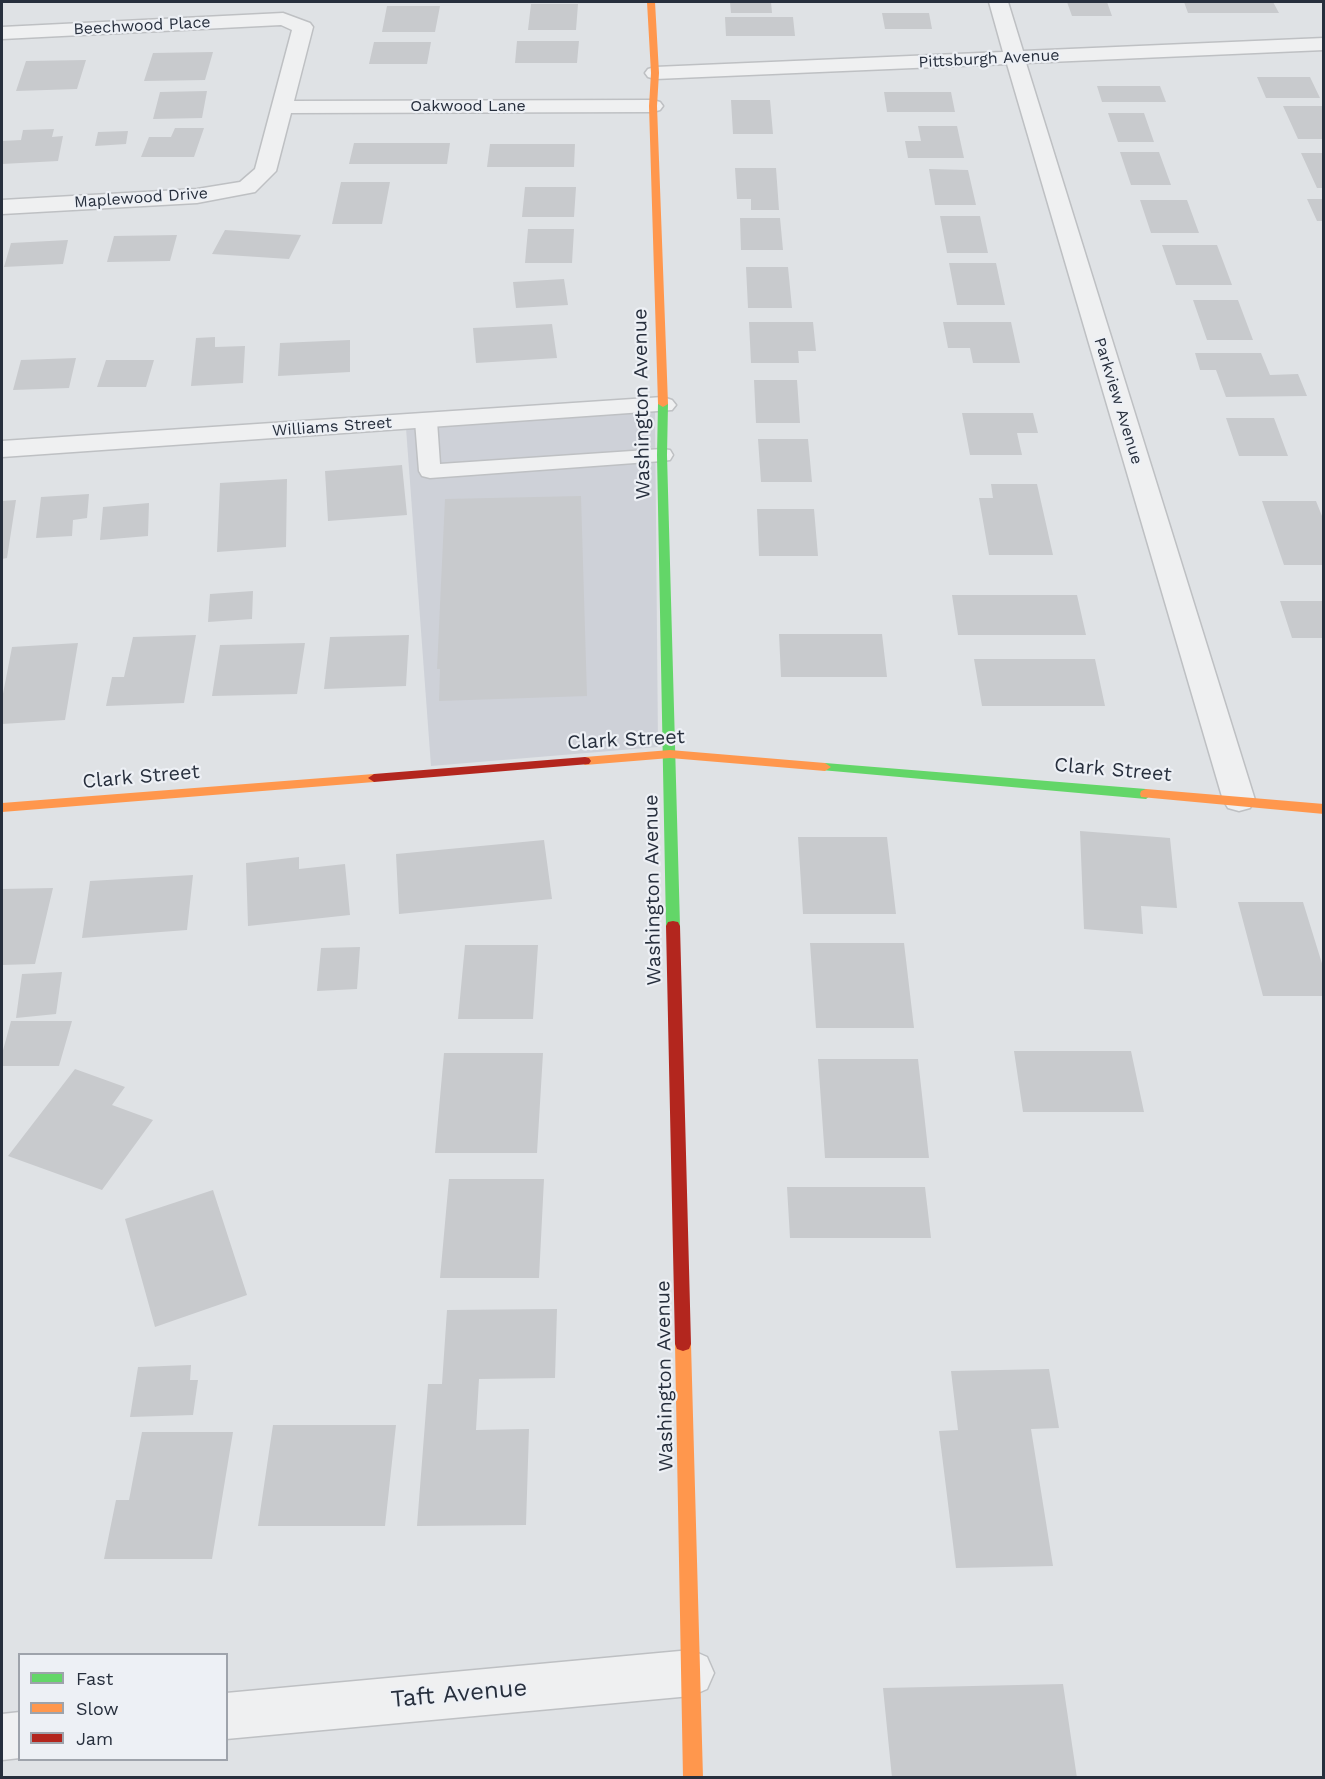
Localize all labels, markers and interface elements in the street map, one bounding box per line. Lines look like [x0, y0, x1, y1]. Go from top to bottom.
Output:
street label: Beechwood Place [73, 13, 211, 39]
street label: Pittsburgh Avenue [918, 46, 1060, 72]
street label: Oakwood Lane [410, 96, 526, 116]
street label: Maplewood Drive [73, 184, 209, 212]
street label: Washington Avenue [628, 308, 656, 500]
street label: Parkview Avenue [1090, 335, 1146, 467]
street label: Williams Street [271, 413, 393, 441]
street label: Clark Street [567, 725, 685, 755]
street label: Clark Street [1053, 753, 1173, 787]
street label: Clark Street [81, 760, 201, 794]
street label: Washington Avenue [639, 794, 667, 986]
street label: Washington Avenue [651, 1280, 679, 1472]
legend [18, 1653, 228, 1761]
text: Fast [76, 1668, 113, 1689]
street label: Taft Avenue [390, 1674, 528, 1714]
text: Slow [76, 1698, 119, 1719]
text: Jam [76, 1728, 113, 1749]

